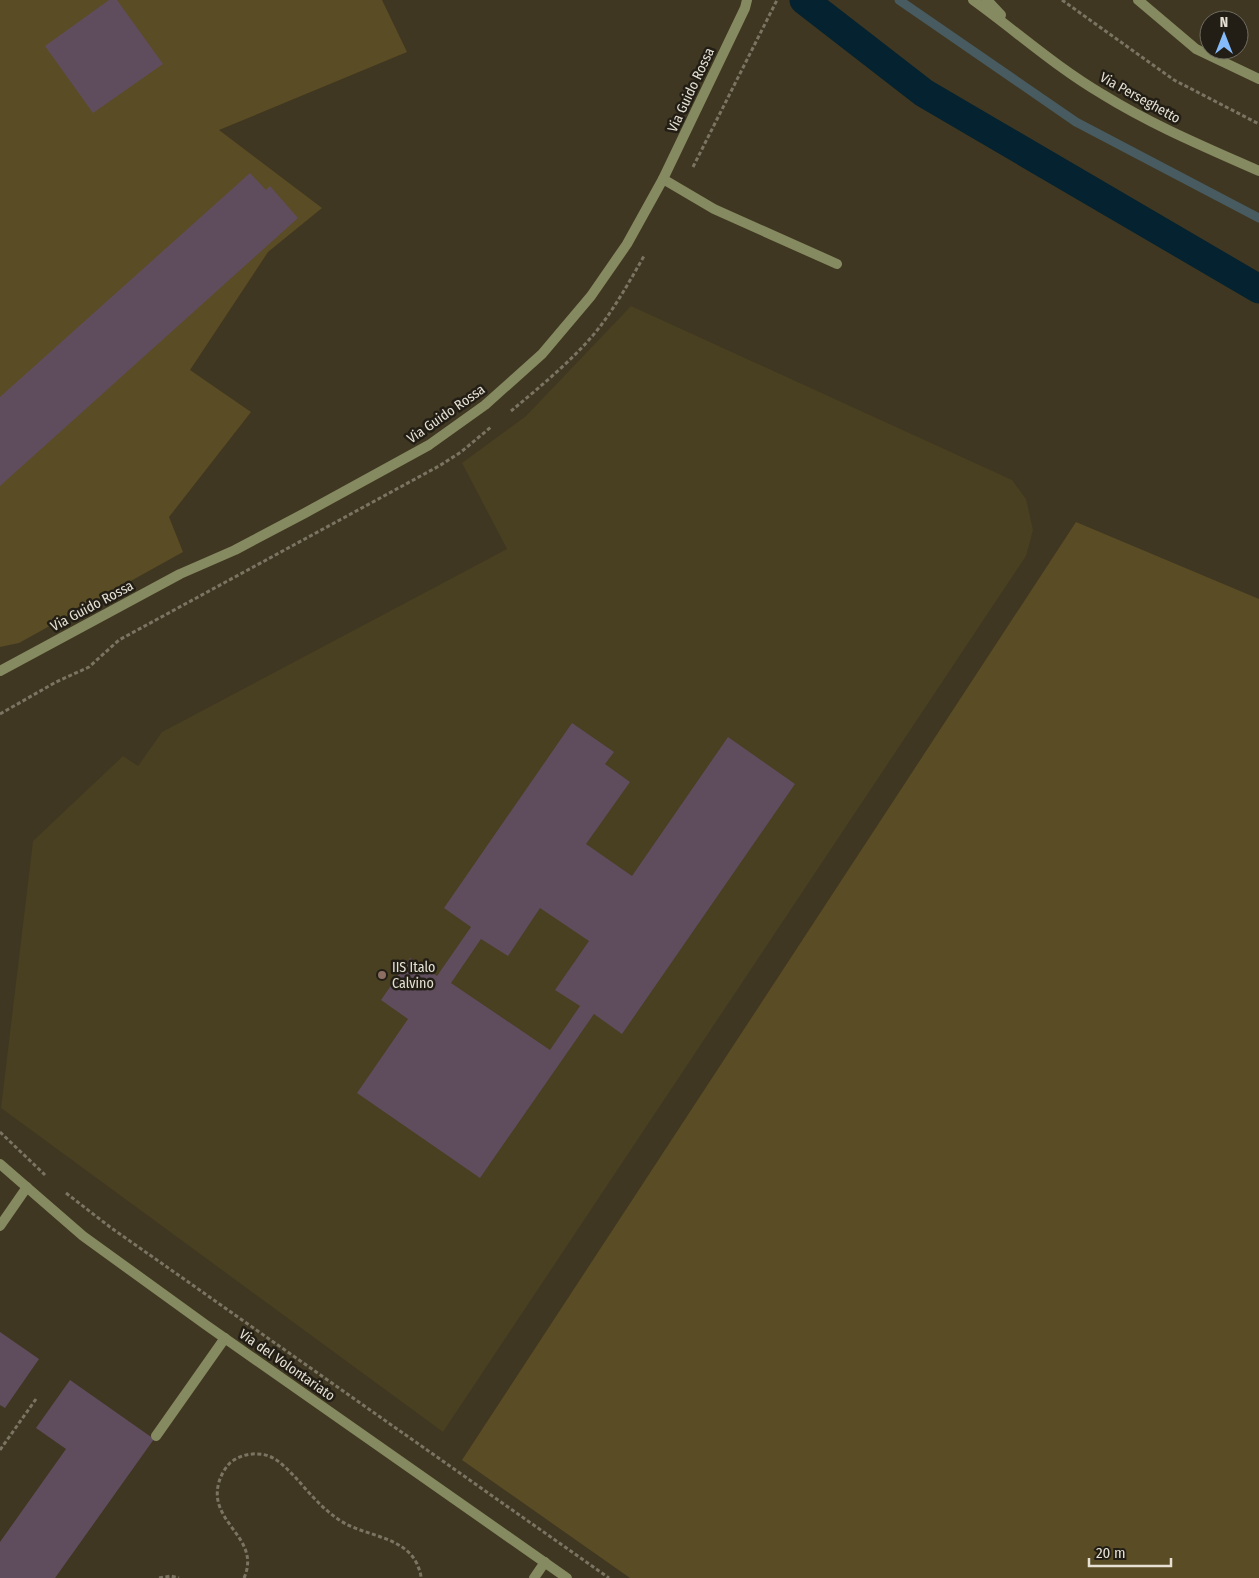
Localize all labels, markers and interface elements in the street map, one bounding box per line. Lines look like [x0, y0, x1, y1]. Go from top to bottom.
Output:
north arrow [1199, 10, 1249, 60]
text: N [1220, 14, 1228, 31]
street label: Via Guido Rossa [664, 45, 718, 135]
street label: Via Perseghetto [1097, 69, 1183, 127]
street label: Via Guido Rossa [404, 381, 488, 447]
street label: Via Guido Rossa [48, 577, 136, 635]
place label: IIS Italo Calvino [392, 959, 435, 992]
marker: IIS Italo Calvino [376, 969, 388, 981]
street label: Via del Volontariato [236, 1326, 338, 1404]
scale bar [1089, 1536, 1172, 1568]
text: 20 m [1096, 1544, 1126, 1562]

